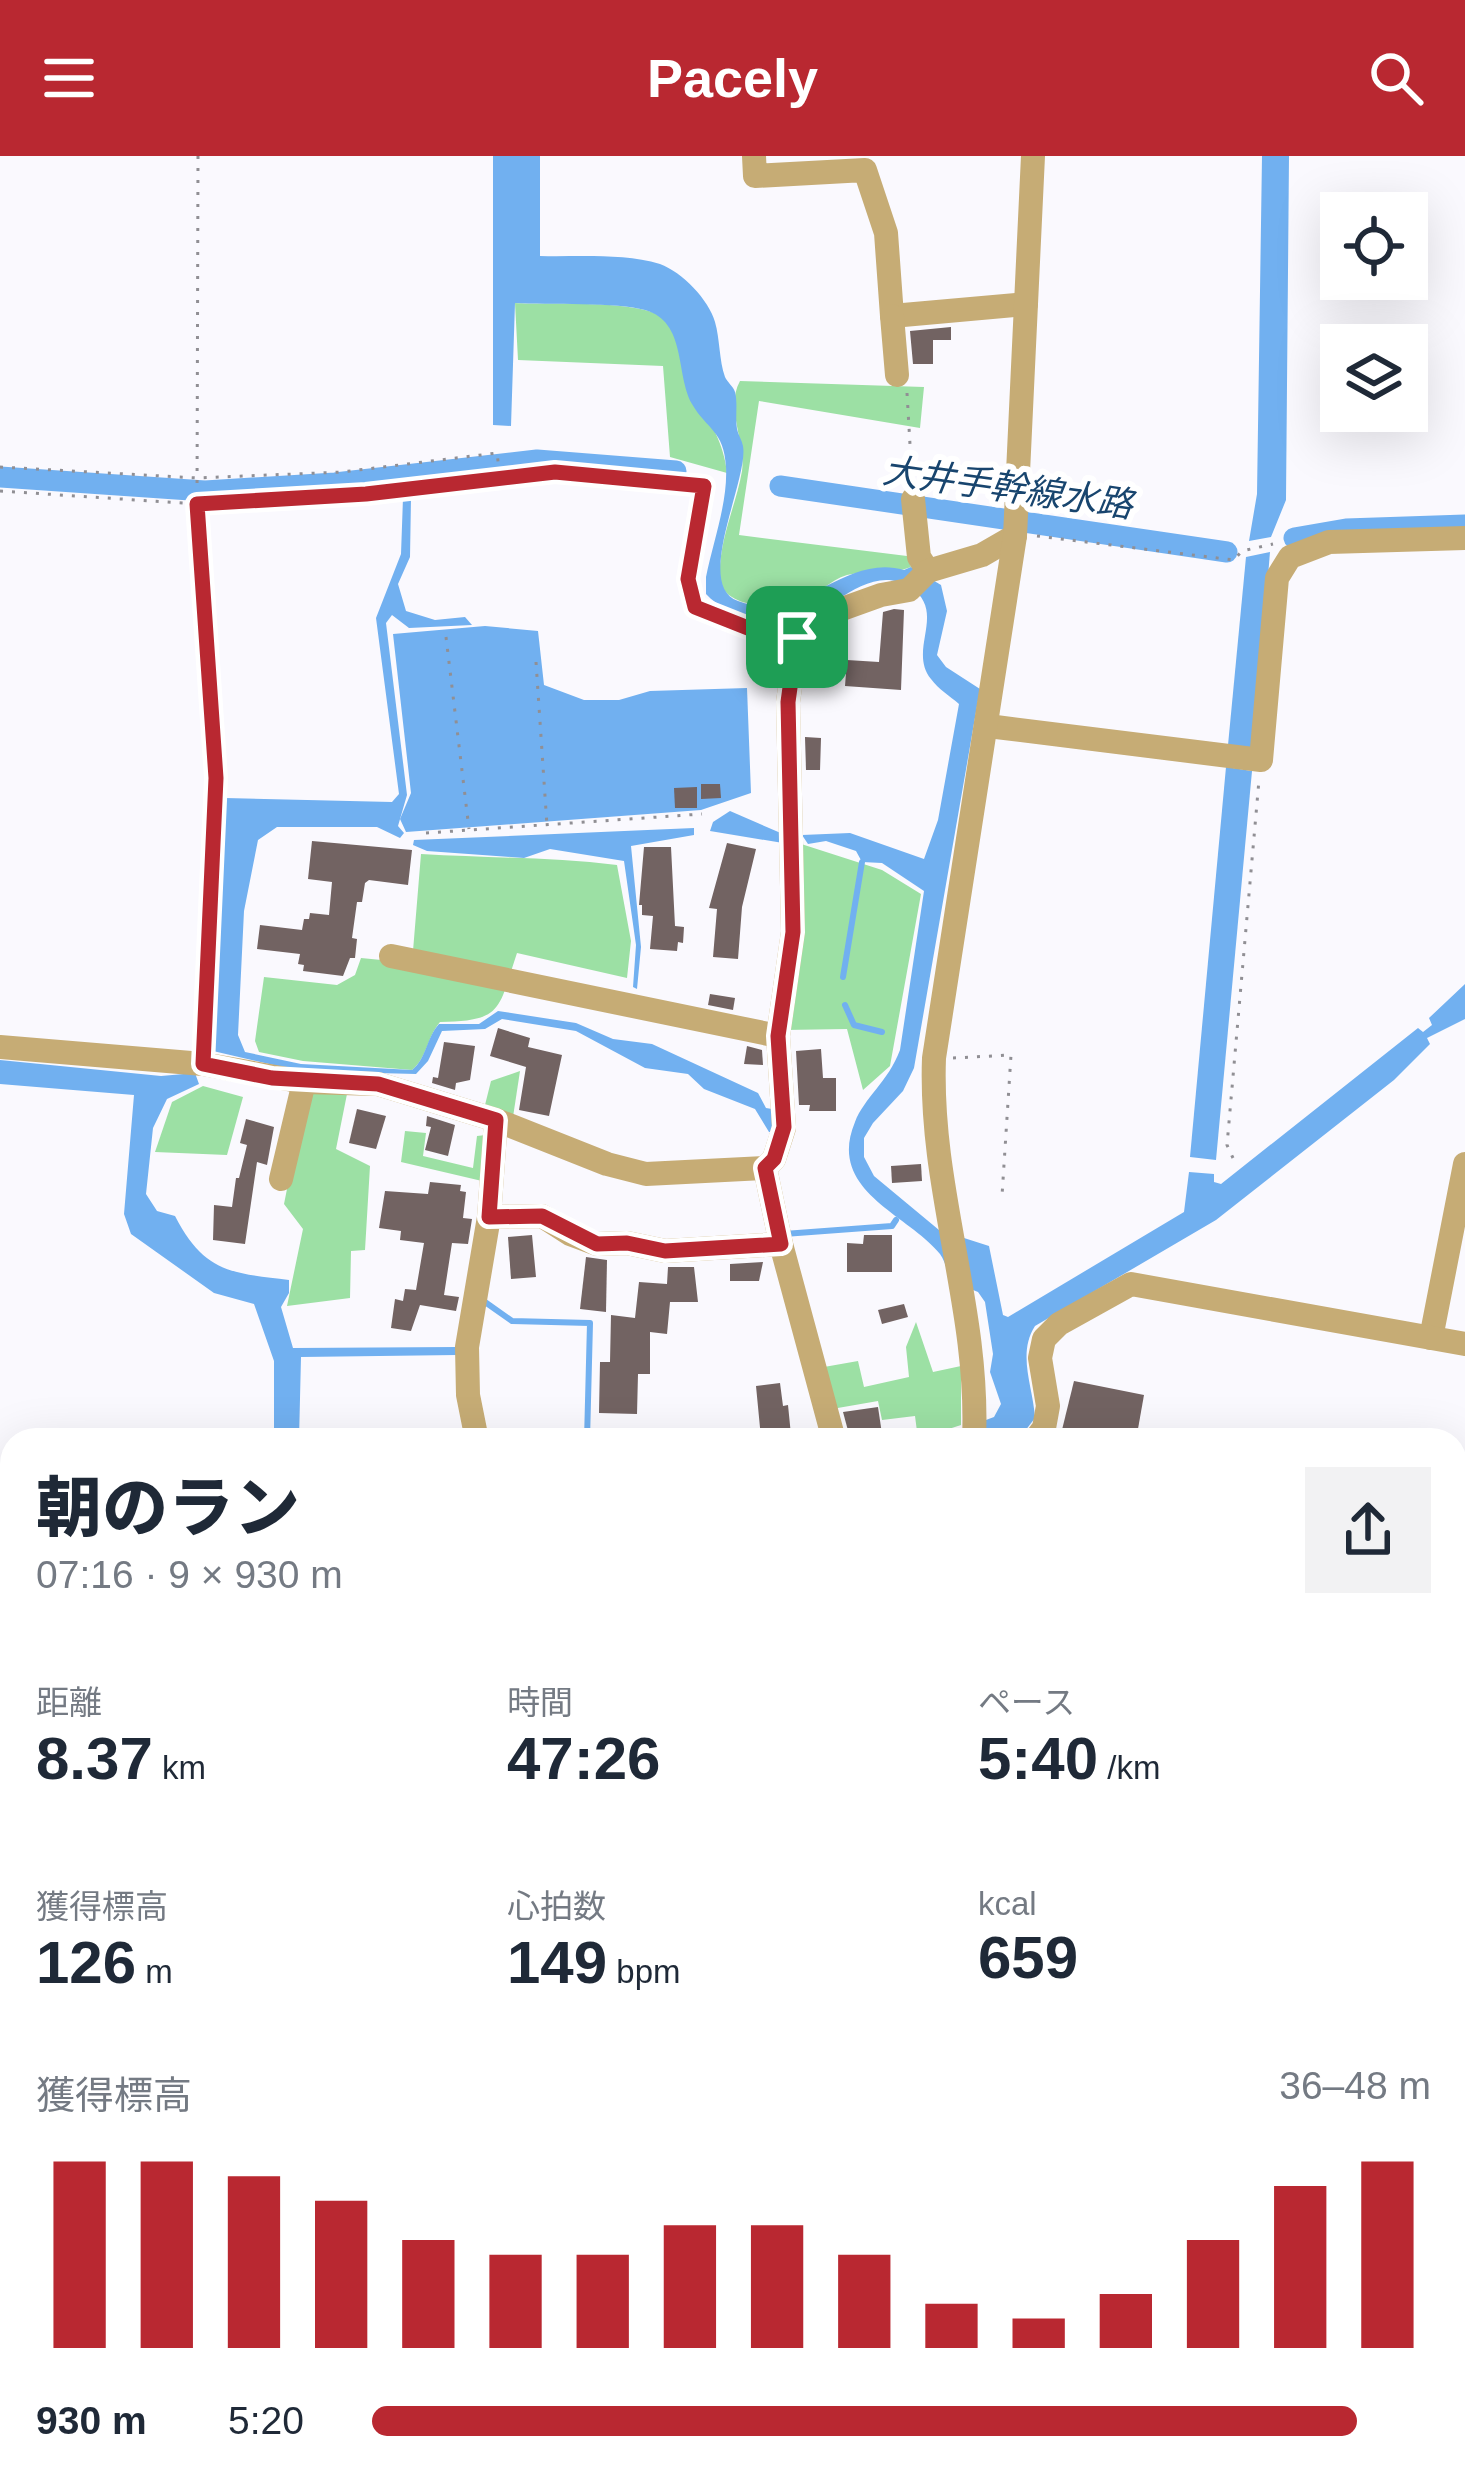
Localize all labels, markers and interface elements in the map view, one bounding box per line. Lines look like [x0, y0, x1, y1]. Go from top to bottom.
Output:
icon: menu [36, 45, 102, 111]
icon: search [1363, 45, 1429, 111]
text: Pacely [647, 48, 818, 108]
map controls [1320, 192, 1428, 432]
button: locate [1320, 192, 1428, 300]
button: layers [1320, 324, 1428, 432]
water label: 大井手幹線水路 [880, 450, 1139, 526]
pin [746, 586, 848, 688]
icon: arrive [764, 604, 830, 670]
button: share [1305, 1467, 1431, 1593]
text: 朝のラン [36, 1471, 300, 1545]
text: 07:16 · 9 × 930 m [36, 1553, 343, 1596]
text: 距離 [36, 1684, 102, 1721]
text: 時間 [507, 1684, 573, 1721]
text: ペース [978, 1684, 1075, 1721]
text: 8.37 [36, 1725, 153, 1792]
text: 47:26 [507, 1725, 660, 1792]
text: 5:40 [978, 1725, 1098, 1792]
text: km [153, 1749, 206, 1786]
text: /km [1098, 1749, 1160, 1786]
text: kcal [978, 1885, 1037, 1922]
text: 獲得標高 [36, 1888, 168, 1925]
text: 心拍数 [507, 1888, 606, 1925]
text: 659 [978, 1924, 1078, 1991]
text: 126 [36, 1929, 136, 1996]
text: 149 [507, 1929, 607, 1996]
text: m [136, 1953, 173, 1990]
text: bpm [607, 1953, 680, 1990]
text: 36–48 m [1279, 2064, 1431, 2107]
text: 獲得標高 [36, 2074, 192, 2117]
text: 930 m [36, 2399, 147, 2442]
text: 5:20 [228, 2399, 304, 2442]

